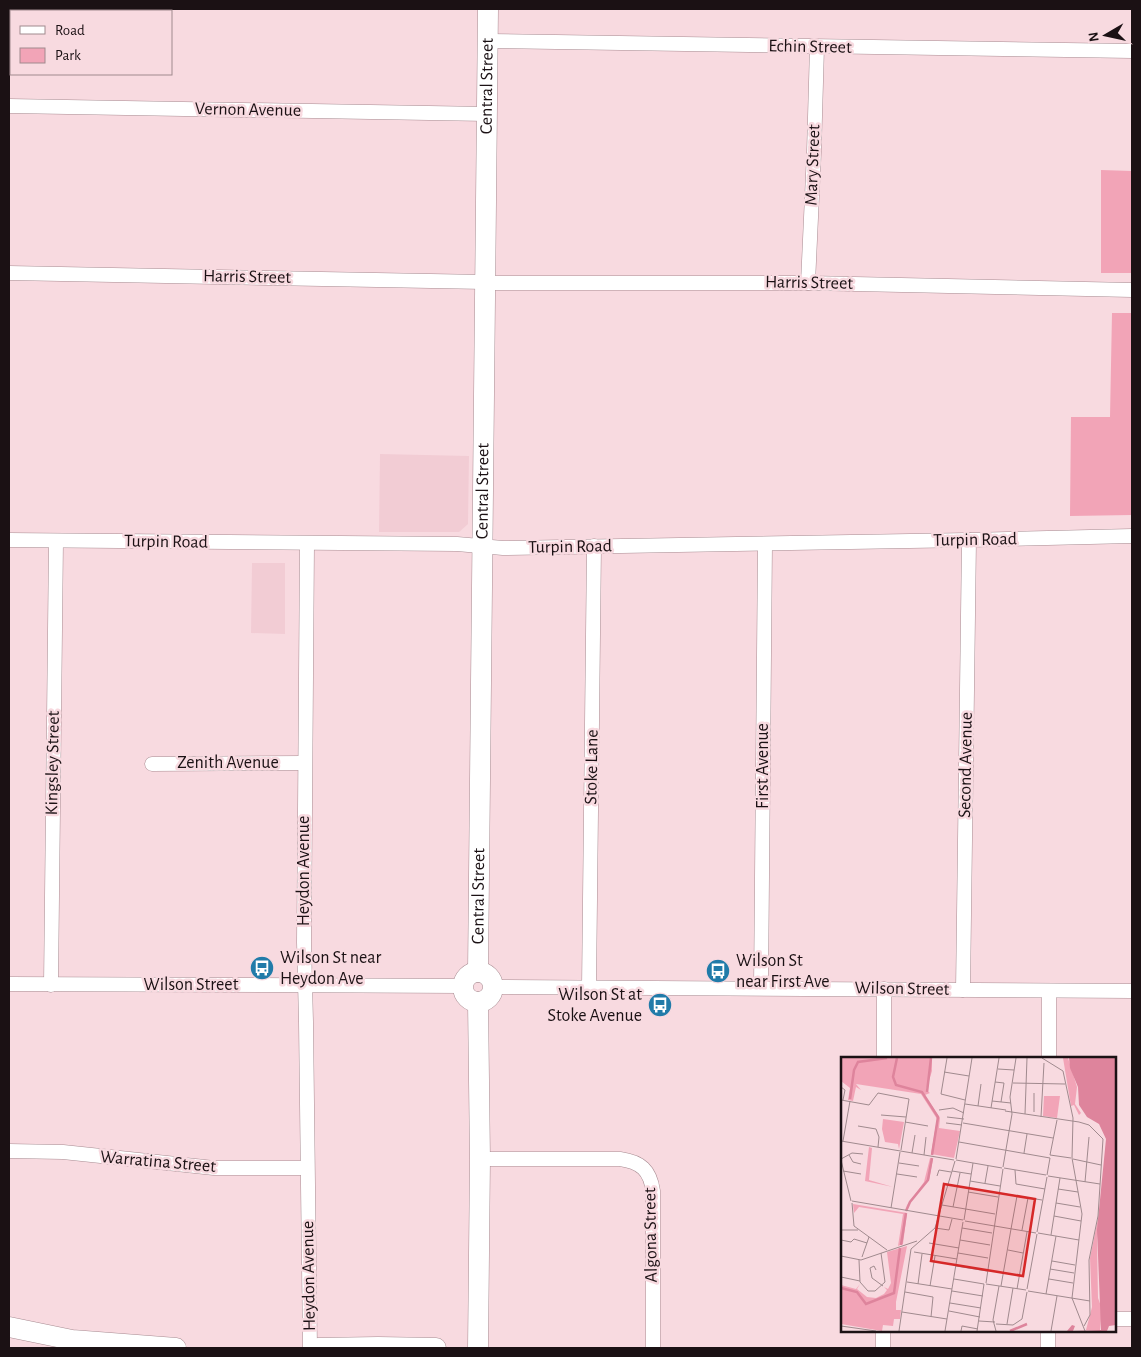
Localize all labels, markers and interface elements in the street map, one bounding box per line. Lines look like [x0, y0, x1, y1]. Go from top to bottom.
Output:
legend [10, 10, 172, 75]
north arrow [1081, 10, 1131, 60]
text: Road [55, 23, 85, 38]
text: N [1086, 31, 1102, 43]
street label: Echin Street [768, 37, 852, 57]
street label: Central Street [478, 38, 497, 134]
text: Park [55, 48, 81, 63]
street label: Vernon Avenue [195, 100, 301, 120]
street label: Mary Street [803, 124, 823, 206]
street label: Harris Street [203, 267, 291, 287]
street label: Harris Street [765, 273, 853, 293]
street label: Central Street [473, 443, 492, 539]
street label: Turpin Road [933, 530, 1017, 550]
street label: Turpin Road [124, 532, 208, 552]
street label: Turpin Road [528, 537, 612, 557]
street label: Kingsley Street [43, 710, 63, 815]
street label: Second Avenue [956, 712, 976, 818]
street label: First Avenue [754, 723, 772, 809]
street label: Stoke Lane [582, 729, 602, 805]
street label: Zenith Avenue [177, 754, 279, 772]
street label: Heydon Avenue [295, 816, 313, 926]
street label: Central Street [469, 848, 488, 944]
place label: Wilson St near Heydon Ave [280, 949, 381, 988]
place label: Wilson St near First Ave [736, 952, 830, 991]
bus stop icon: Wilson St near Heydon Ave [249, 955, 275, 981]
bus stop icon: Wilson St near First Ave [705, 958, 731, 984]
street label: Wilson Street [144, 976, 239, 994]
street label: Wilson Street [854, 979, 950, 999]
place label: Wilson St at Stoke Avenue [548, 986, 642, 1025]
bus stop icon: Wilson St at Stoke Avenue [647, 992, 673, 1018]
inset map [841, 1057, 1116, 1332]
street label: Warratina Street [99, 1148, 217, 1176]
street label: Algona Street [641, 1187, 661, 1283]
street label: Heydon Avenue [299, 1221, 319, 1331]

